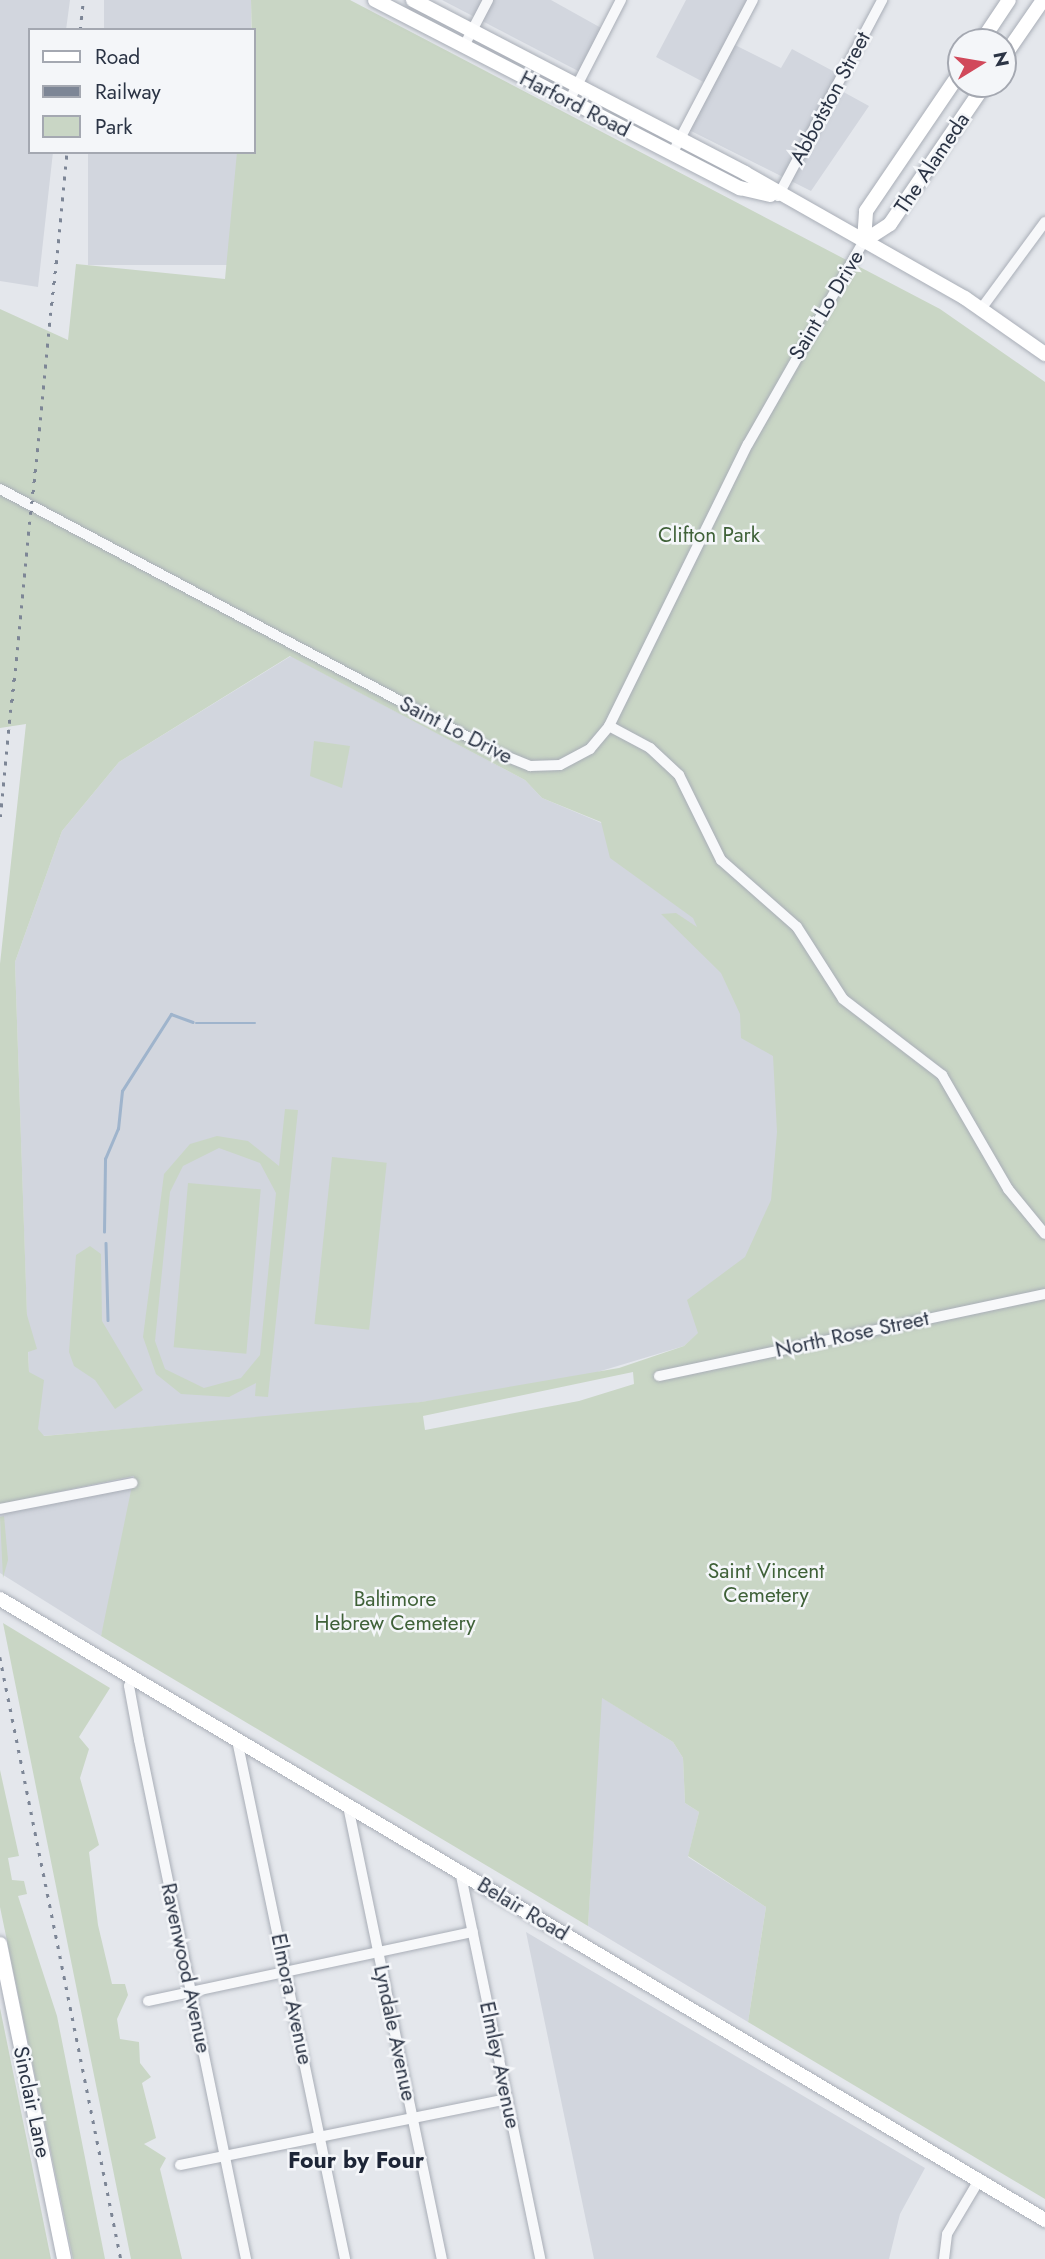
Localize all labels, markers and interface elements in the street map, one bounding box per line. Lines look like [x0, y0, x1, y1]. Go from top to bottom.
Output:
street label: Abbotston Street [784, 27, 876, 169]
legend [28, 28, 256, 154]
north arrow [947, 28, 1017, 98]
text: Road [95, 42, 140, 72]
text: N [986, 49, 1016, 69]
street label: Harford Road [516, 65, 634, 143]
text: Railway [95, 77, 161, 107]
street label: The Alameda [889, 108, 975, 218]
text: Park [95, 112, 132, 142]
street label: Saint Lo Drive [783, 246, 869, 364]
park label: Clifton Park [658, 522, 760, 548]
street label: Saint Lo Drive [395, 691, 517, 769]
street label: North Rose Street [773, 1305, 931, 1363]
park label: Saint Vincent Cemetery [708, 1558, 824, 1608]
park label: Baltimore Hebrew Cemetery [314, 1586, 476, 1636]
street label: Belair Road [473, 1872, 573, 1946]
street label: Ravenwood Avenue [156, 1881, 216, 2055]
street label: Elmora Avenue [266, 1931, 318, 2067]
street label: Lyndale Avenue [368, 1963, 422, 2103]
street label: Elmley Avenue [474, 1999, 526, 2131]
street label: Sinclair Lane [8, 2044, 56, 2160]
district label: Four by Four [288, 2146, 424, 2174]

